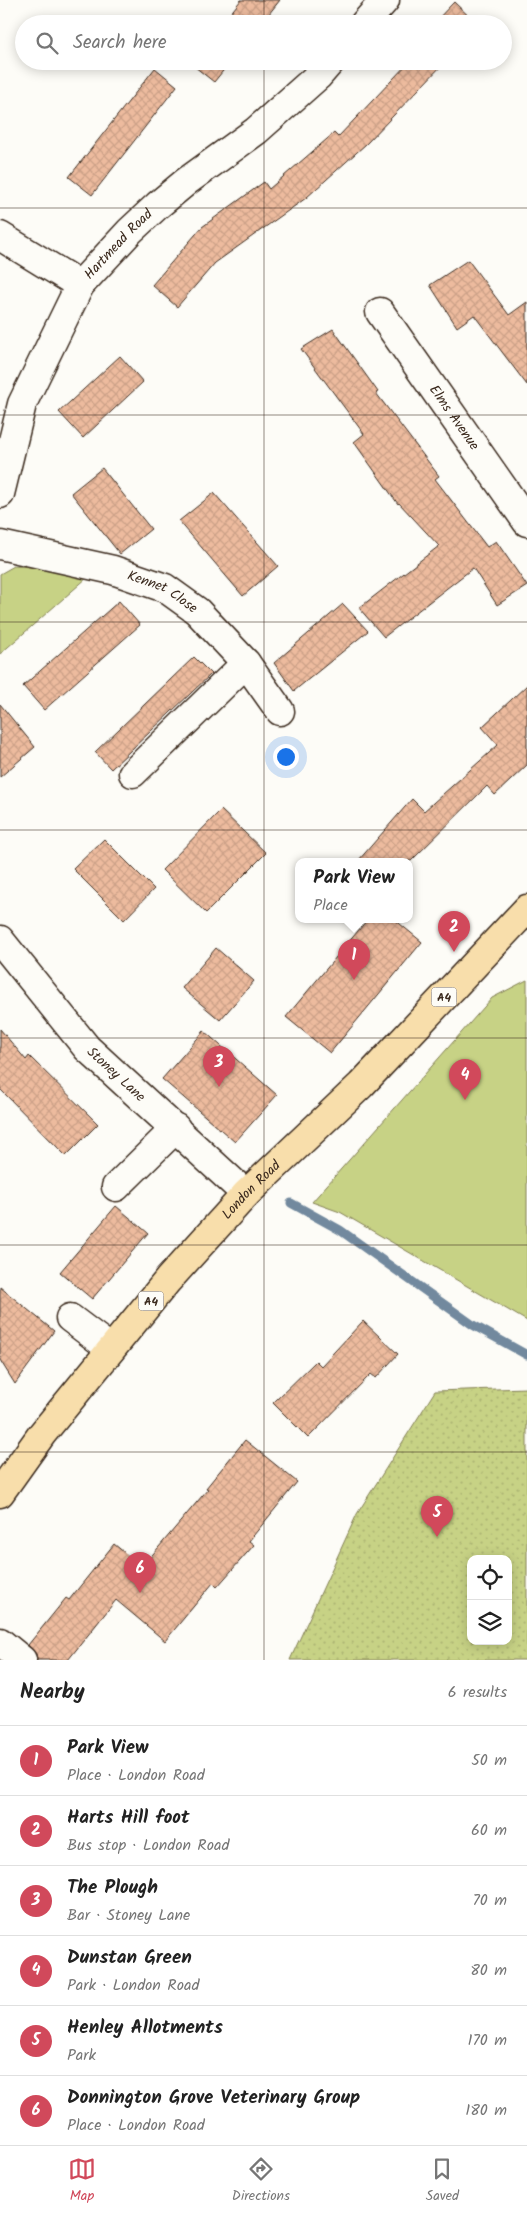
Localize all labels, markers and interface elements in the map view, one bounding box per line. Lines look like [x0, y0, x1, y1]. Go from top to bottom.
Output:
search box [15, 15, 512, 70]
text: Search here [73, 28, 167, 58]
icon: search [33, 29, 61, 57]
street label: Hartmead Road [79, 203, 159, 285]
street label: Elms Avenue [423, 380, 485, 456]
street label: Kennet Close [124, 565, 203, 619]
your location [273, 744, 299, 770]
popup [295, 858, 413, 923]
text: Park View [313, 863, 395, 893]
text: Place [313, 893, 348, 918]
pin: 2 [438, 911, 470, 952]
pin: 1 [338, 939, 370, 980]
road number: A4 [432, 988, 456, 1006]
street label: Stoney Lane [82, 1042, 151, 1108]
pin: 3 [203, 1046, 235, 1087]
pin: 4 [449, 1059, 481, 1100]
street label: London Road [217, 1155, 287, 1225]
road number: A4 [138, 1292, 164, 1310]
pin: 5 [421, 1496, 453, 1537]
pin: 6 [124, 1552, 156, 1593]
map controls [467, 1555, 512, 1645]
button: locate [467, 1555, 512, 1600]
button: layers [467, 1600, 512, 1645]
text: Nearby [20, 1676, 85, 1709]
text: 6 results [448, 1680, 507, 1705]
text: Park View [67, 1733, 149, 1763]
text: 1 [34, 1748, 38, 1773]
text: 50 m [471, 1748, 507, 1773]
text: Place · London Road [67, 1763, 205, 1788]
text: Harts Hill foot [67, 1803, 190, 1833]
text: 2 [31, 1818, 41, 1843]
text: 60 m [471, 1818, 507, 1843]
text: Bus stop · London Road [67, 1833, 229, 1858]
text: The Plough [67, 1873, 158, 1903]
text: 3 [32, 1888, 40, 1913]
text: 70 m [472, 1888, 507, 1913]
text: Bar · Stoney Lane [67, 1903, 190, 1928]
text: Dunstan Green [67, 1943, 192, 1973]
text: 4 [32, 1958, 40, 1983]
text: 80 m [470, 1958, 507, 1983]
text: Park · London Road [67, 1973, 199, 1998]
text: Henley Allotments [67, 2013, 223, 2043]
text: 5 [32, 2028, 40, 2053]
text: 170 m [467, 2028, 507, 2053]
text: Park [67, 2043, 96, 2068]
text: Donnington Grove Veterinary Group [67, 2083, 360, 2113]
text: 6 [32, 2098, 40, 2123]
text: 180 m [465, 2098, 507, 2123]
text: Place · London Road [67, 2113, 205, 2138]
tab: Map [68, 2155, 96, 2207]
tab: Directions [232, 2155, 290, 2207]
tab: Saved [426, 2155, 459, 2207]

